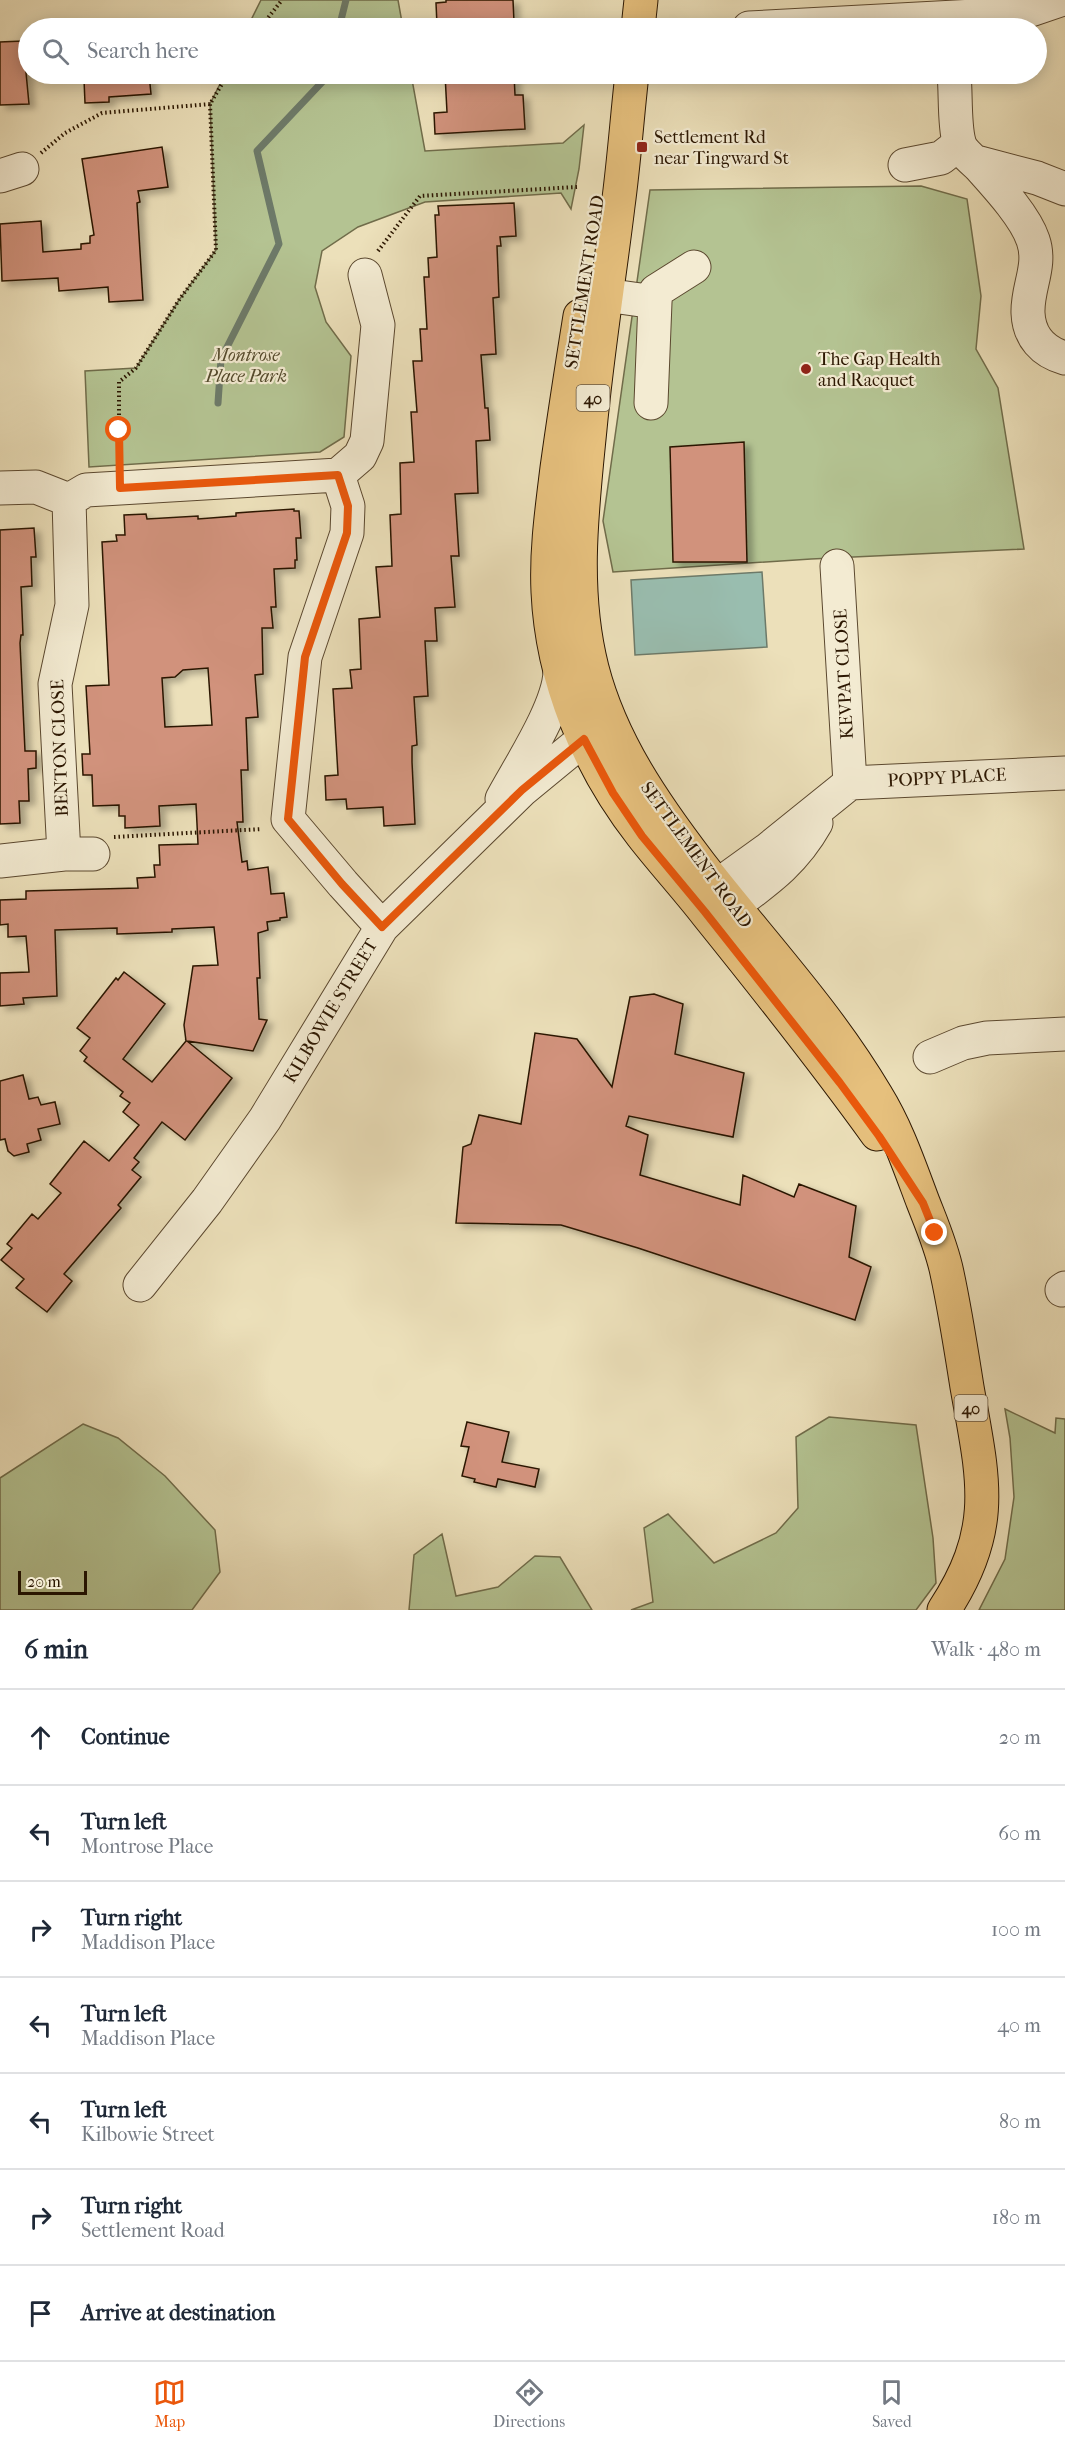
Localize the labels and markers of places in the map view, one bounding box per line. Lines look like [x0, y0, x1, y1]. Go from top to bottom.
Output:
place label: Settlement Rd near Tingward St [654, 127, 790, 169]
marker: Settlement Rd near Tingward St [635, 140, 649, 154]
place label: The Gap Health and Racquet [818, 349, 941, 391]
marker: The Gap Health and Racquet [799, 362, 813, 376]

